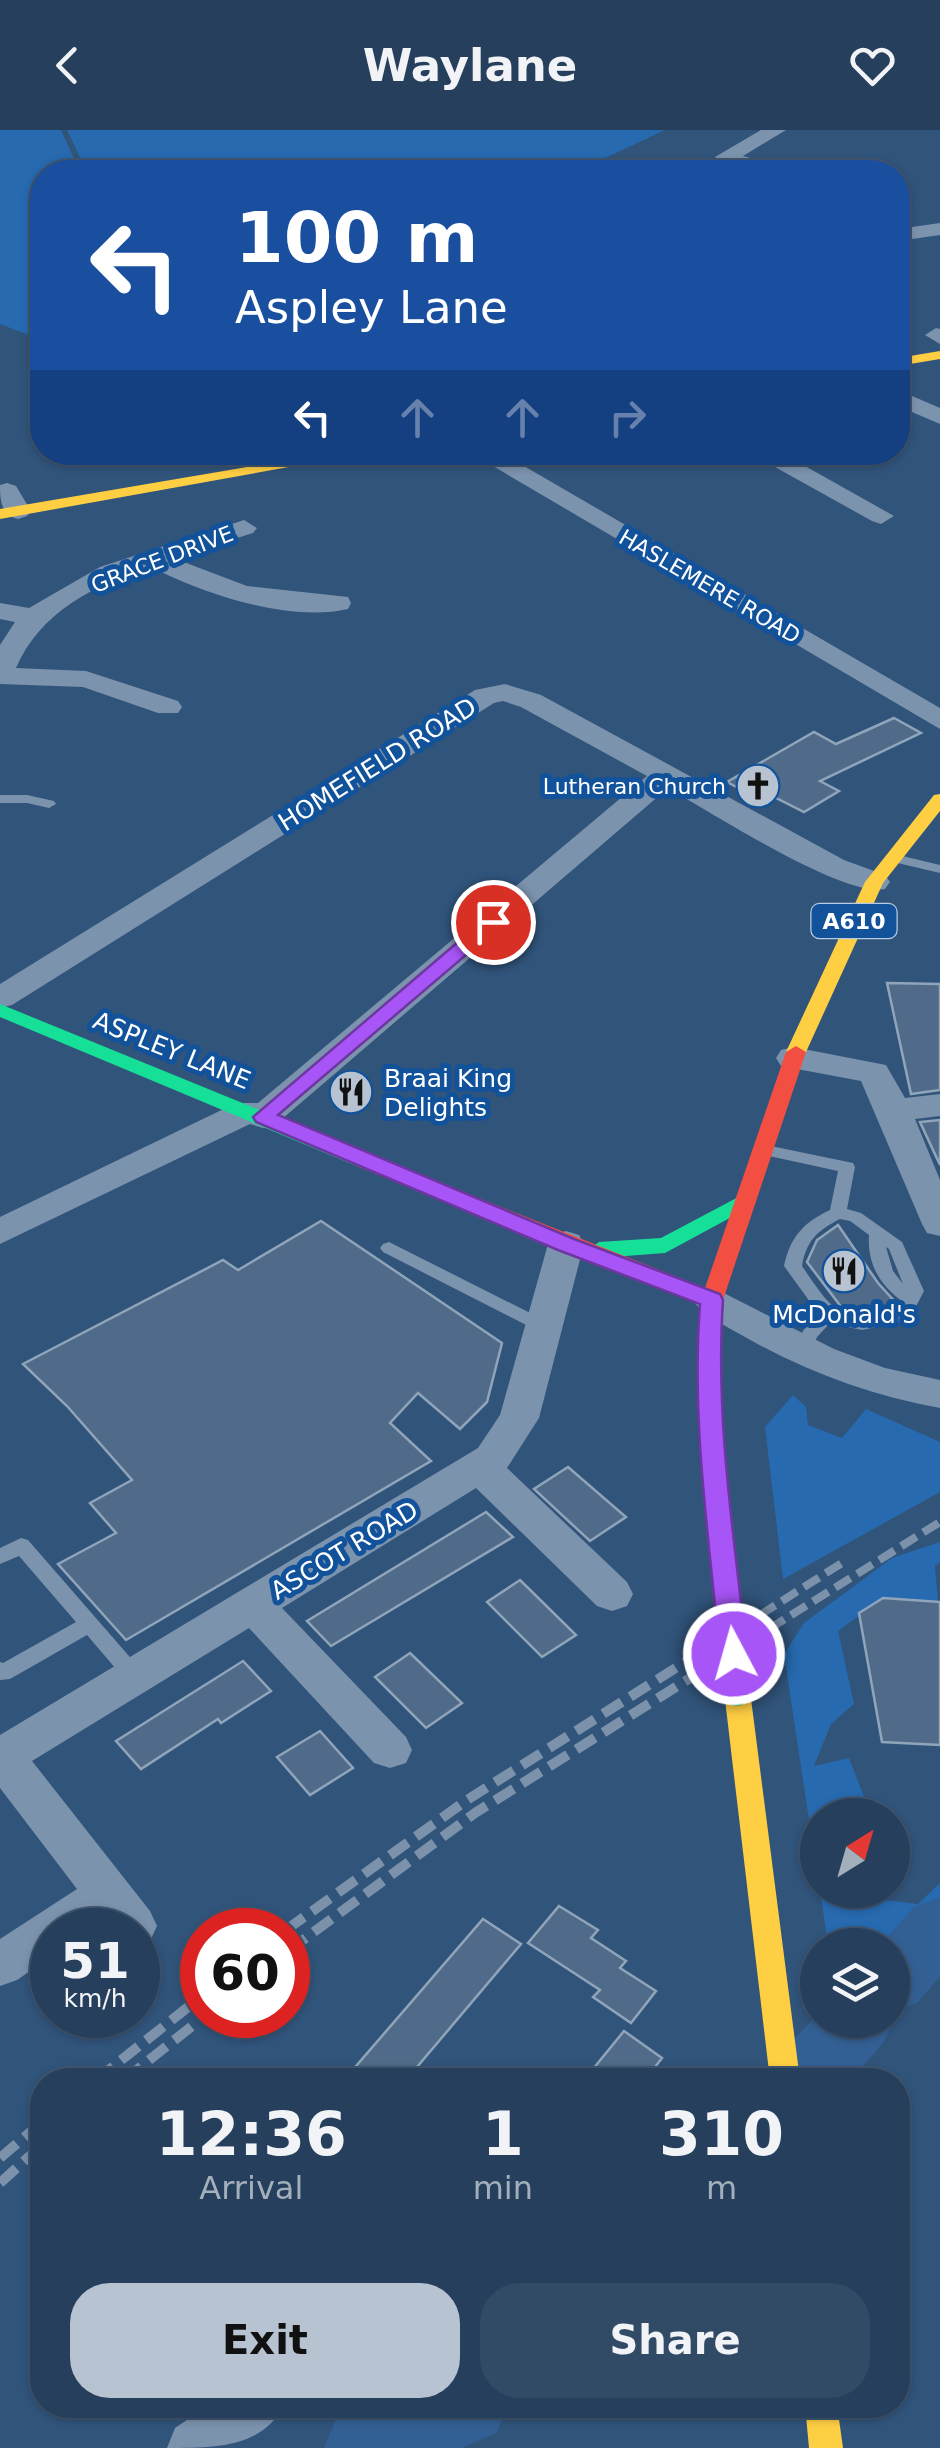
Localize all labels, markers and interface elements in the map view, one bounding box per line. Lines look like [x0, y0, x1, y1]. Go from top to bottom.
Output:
icon: back [40, 38, 95, 93]
icon: heart [845, 38, 900, 93]
text: Waylane [363, 39, 577, 92]
text: 100 m [235, 197, 478, 279]
icon: left [70, 200, 200, 330]
text: Aspley Lane [235, 281, 508, 334]
icon: left [285, 390, 340, 445]
icon: ahead [390, 390, 445, 445]
icon: ahead [495, 390, 550, 445]
icon: right [600, 390, 655, 445]
street label: GRACE DRIVE [88, 521, 237, 598]
street label: HASLEMERE ROAD [615, 524, 805, 649]
street label: HOMEFIELD ROAD [273, 692, 481, 837]
church icon: Lutheran Church [735, 763, 781, 809]
place label: Lutheran Church [543, 774, 726, 799]
pin [451, 880, 536, 965]
icon: arrive [466, 895, 521, 950]
road number: A610 [812, 904, 896, 938]
street label: ASPLEY LANE [89, 1006, 255, 1095]
place label: Braai King Delights [384, 1064, 512, 1122]
restaurant icon: Braai King Delights [328, 1069, 374, 1115]
restaurant icon: McDonald's [821, 1248, 867, 1294]
place label: McDonald's [772, 1300, 916, 1329]
street label: ASCOT ROAD [266, 1495, 423, 1606]
position arrow [682, 1602, 786, 1706]
north arrow [800, 1798, 910, 1908]
map controls [800, 1798, 910, 2038]
speed limit sign: 60 [180, 1908, 310, 2038]
button: layers [800, 1928, 910, 2038]
text: 51 [60, 1932, 130, 1990]
text: km/h [63, 1984, 127, 2013]
text: 12:36 [156, 2099, 347, 2169]
text: 1 [482, 2099, 524, 2169]
text: 310 [659, 2099, 784, 2169]
text: Arrival [199, 2169, 303, 2207]
text: min [473, 2169, 533, 2207]
text: m [706, 2169, 737, 2207]
button: Exit [70, 2283, 460, 2398]
button: Share [480, 2283, 870, 2398]

